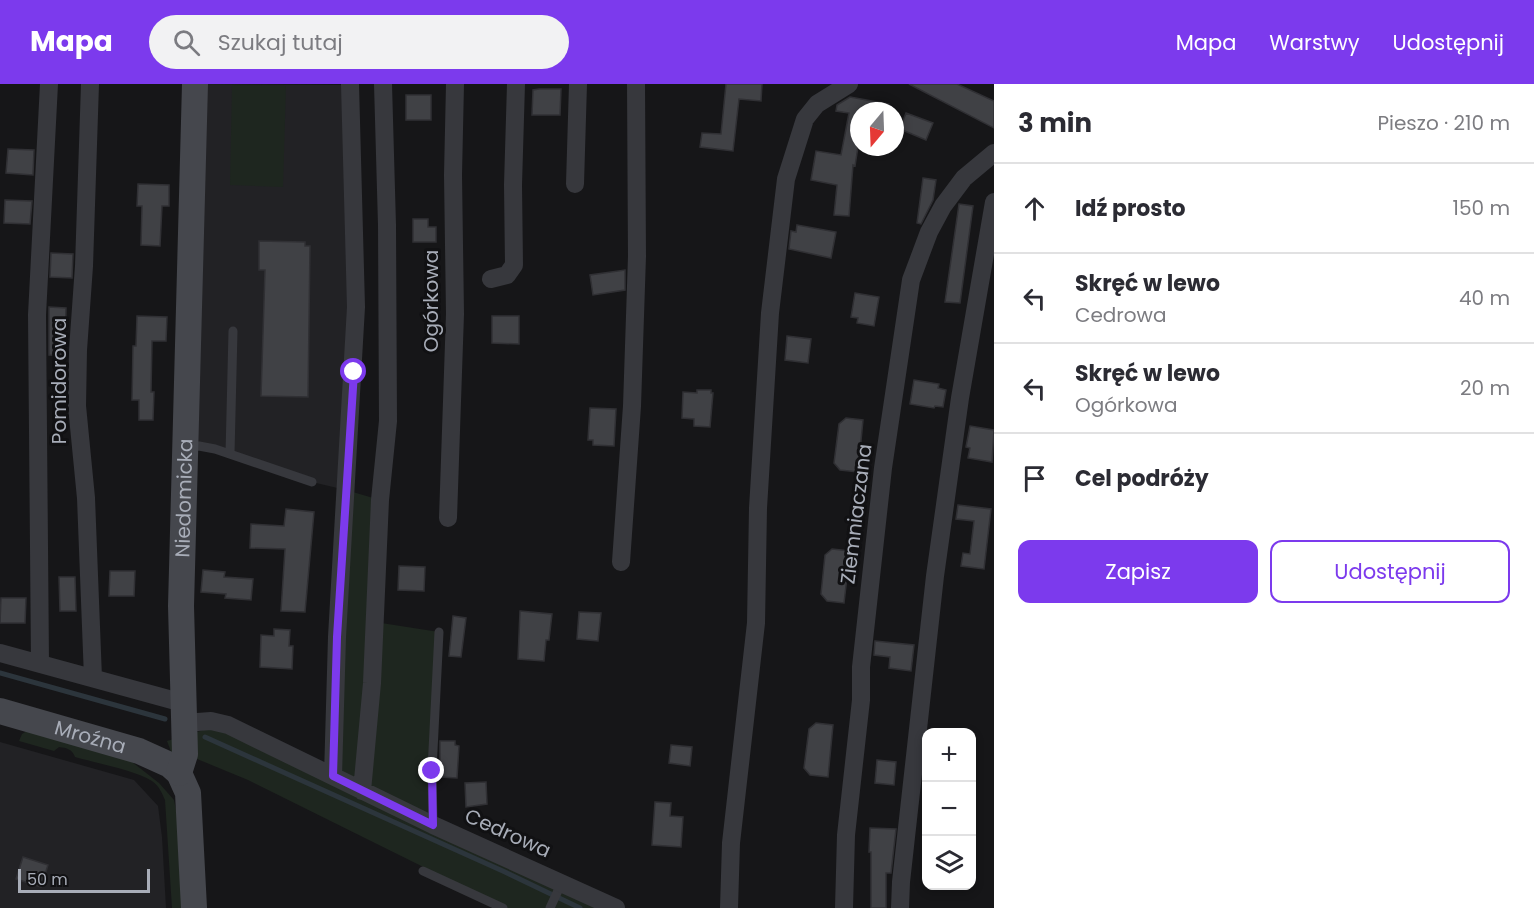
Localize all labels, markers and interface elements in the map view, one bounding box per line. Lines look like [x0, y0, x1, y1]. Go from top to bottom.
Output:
search box [149, 15, 569, 69]
text: Mapa [30, 22, 113, 61]
icon: search [170, 26, 203, 59]
text: Szukaj tutaj [218, 27, 343, 58]
text: Mapa [1176, 28, 1236, 57]
text: Warstwy [1269, 28, 1360, 57]
text: Udostępnij [1393, 28, 1504, 57]
north arrow [850, 102, 904, 156]
text: 3 min [1018, 105, 1092, 141]
text: Pieszo · 210 m [1377, 109, 1510, 137]
icon: ahead [1018, 192, 1051, 225]
text: Idź prosto [1075, 193, 1186, 224]
text: 150 m [1453, 194, 1510, 222]
street label: Ogórkowa [417, 250, 445, 352]
text: Skręć w lewo [1075, 268, 1220, 299]
icon: left [1018, 282, 1051, 315]
text: 40 m [1459, 284, 1510, 312]
text: Cedrowa [1075, 301, 1167, 329]
street label: Pomidorowa [45, 318, 73, 444]
route start [340, 358, 366, 384]
text: Skręć w lewo [1075, 358, 1220, 389]
icon: left [1018, 372, 1051, 405]
text: 20 m [1460, 374, 1510, 402]
text: Ogórkowa [1075, 391, 1178, 419]
street label: Niedomicka [168, 438, 199, 558]
street label: Ziemniaczana [834, 442, 878, 586]
icon: arrive [1018, 462, 1051, 495]
text: Cel podróży [1075, 463, 1209, 494]
button: Zapisz [1018, 540, 1258, 603]
button: Udostępnij [1270, 540, 1510, 603]
street label: Mroźna [51, 713, 129, 761]
map controls [922, 728, 976, 890]
button: + [922, 728, 976, 782]
route end [418, 757, 444, 783]
button: − [922, 782, 976, 836]
street label: Cedrowa [460, 802, 556, 864]
button: layers [922, 836, 976, 890]
scale bar [18, 866, 150, 894]
text: 50 m [27, 868, 68, 891]

